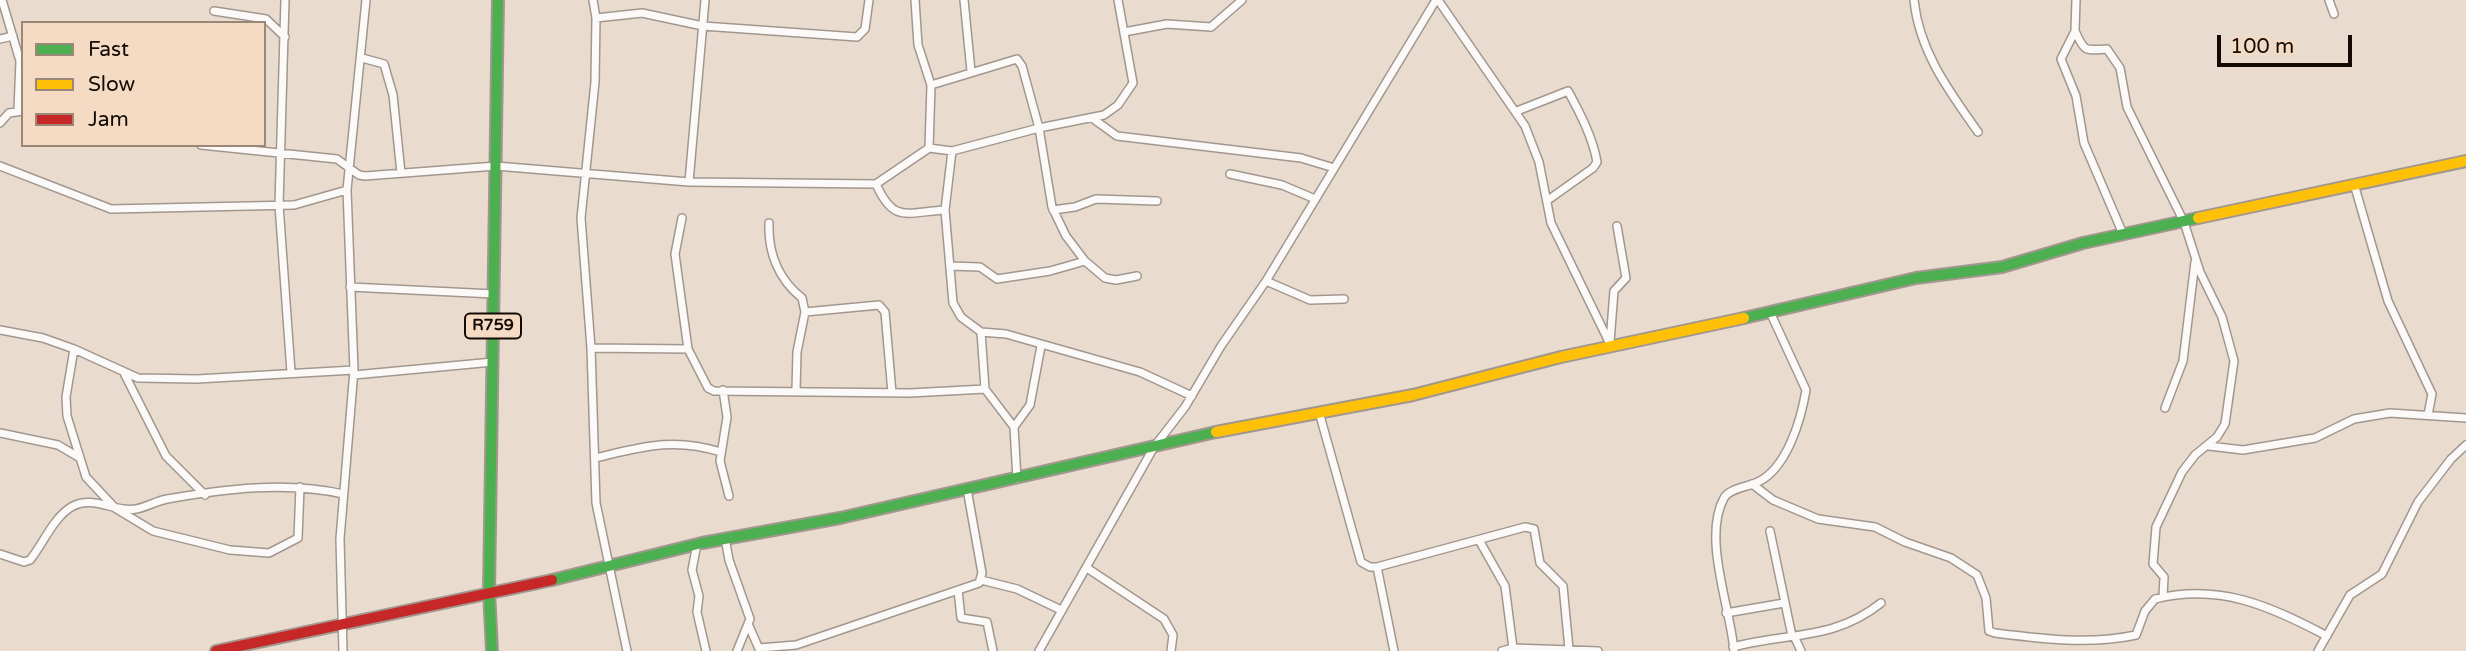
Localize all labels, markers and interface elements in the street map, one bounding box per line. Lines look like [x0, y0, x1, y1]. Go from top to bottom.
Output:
legend [21, 21, 266, 147]
scale bar [2221, 21, 2356, 65]
text: 100 m [2230, 34, 2294, 59]
text: Fast [88, 37, 129, 62]
text: Slow [88, 72, 135, 97]
text: Jam [88, 107, 129, 132]
road number: R759 [465, 314, 521, 338]

